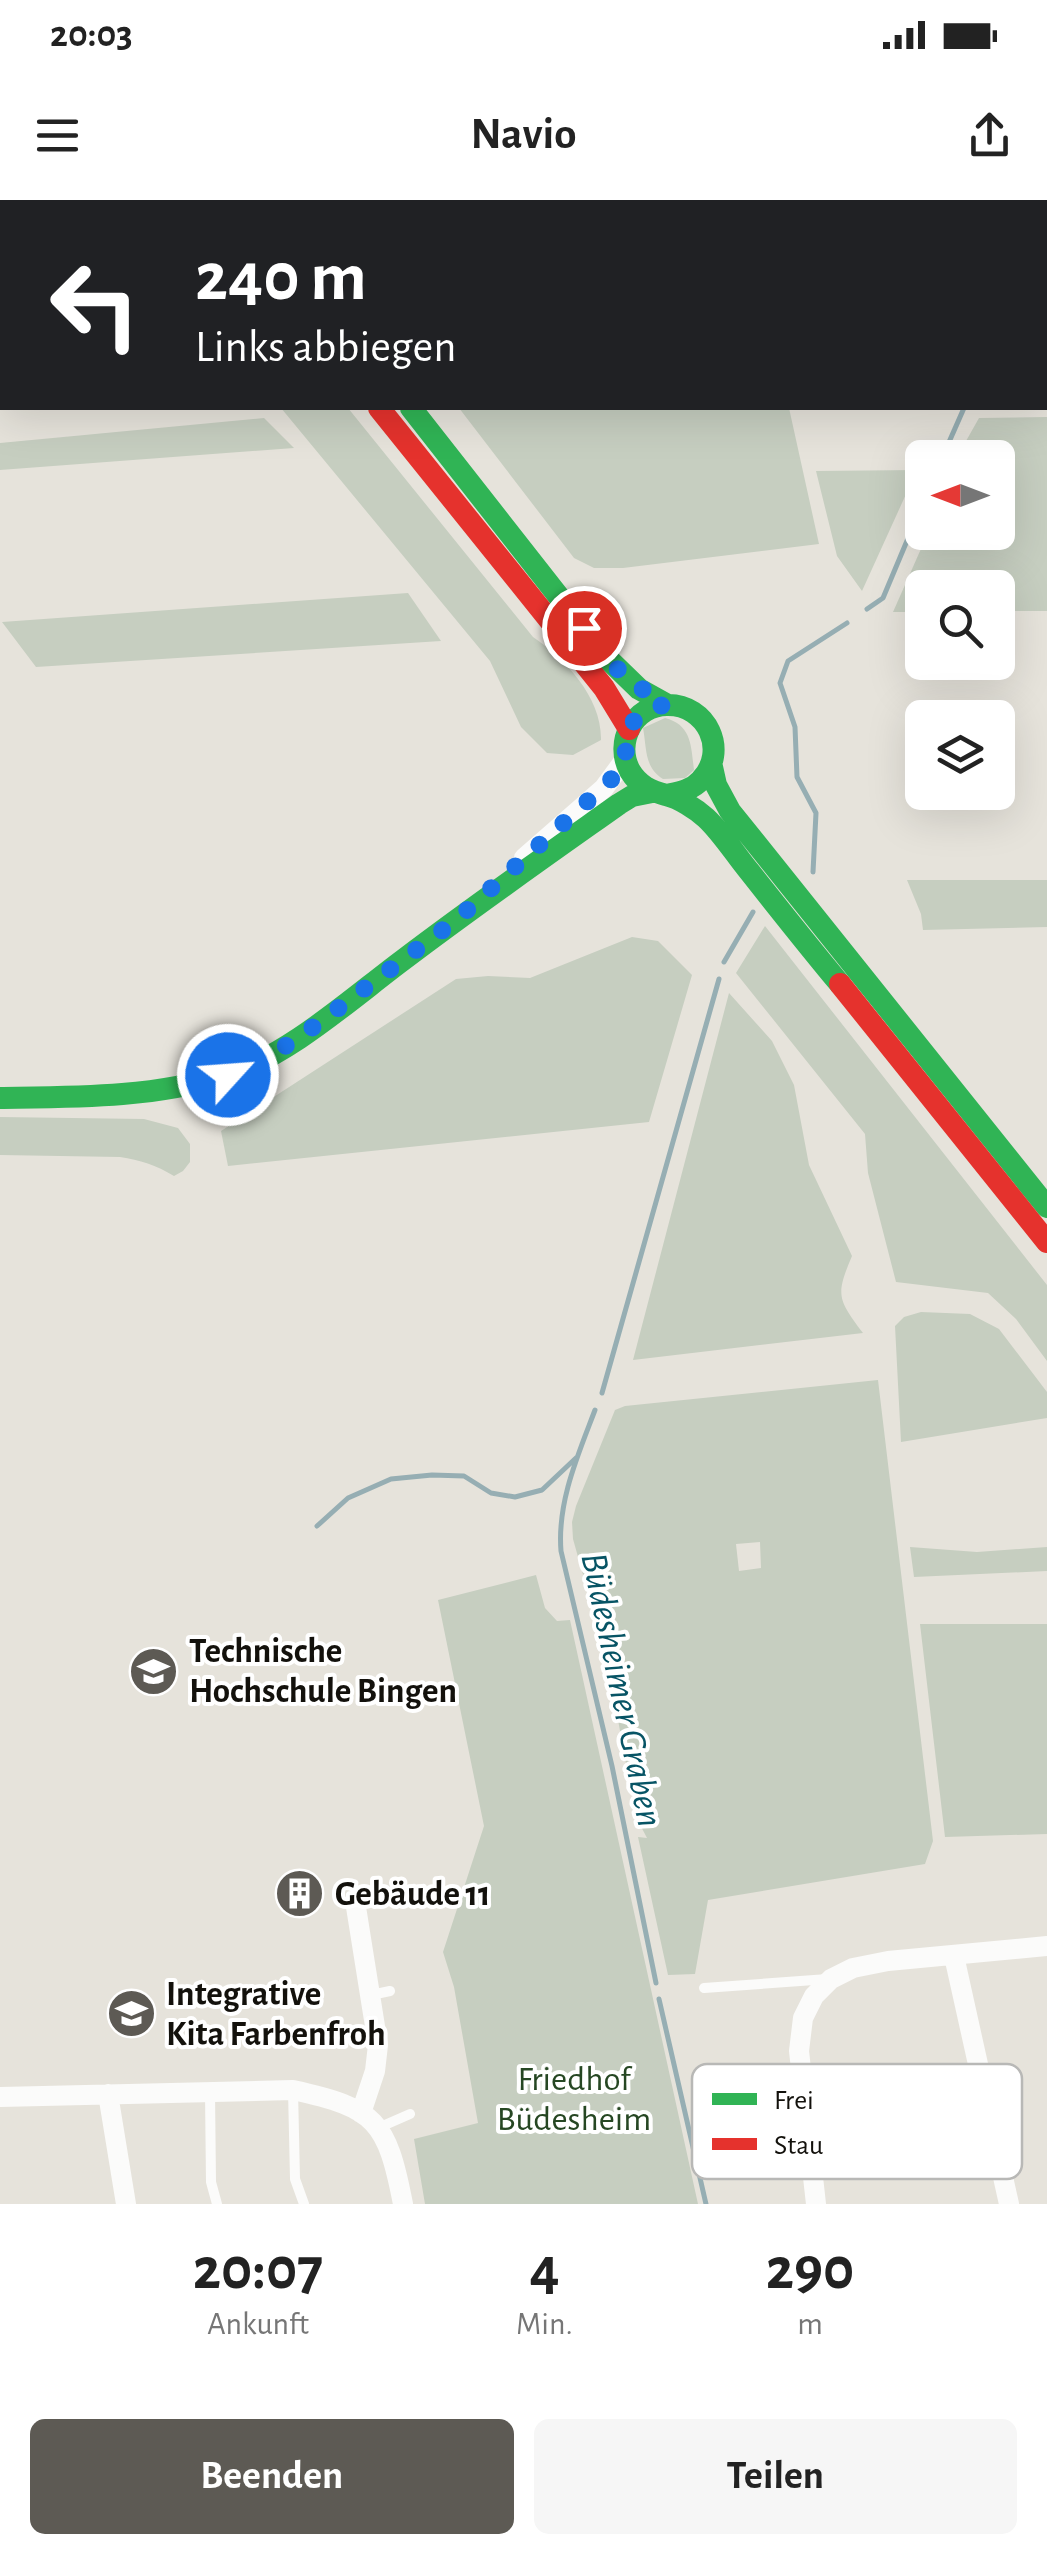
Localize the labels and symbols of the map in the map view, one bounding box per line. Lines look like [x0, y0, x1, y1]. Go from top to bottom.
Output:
north arrow [905, 440, 1015, 550]
pin [542, 586, 627, 671]
position arrow [176, 1023, 280, 1127]
water label: Büdesheimer Graben [573, 1549, 669, 1831]
place label: Technische Hochschule Bingen [189, 1634, 457, 1709]
school or university icon: Technische Hochschule Bingen [128, 1645, 180, 1697]
building icon: Gebäude 11 [274, 1868, 326, 1920]
place label: Gebäude 11 [335, 1877, 491, 1912]
place label: Integrative Kita Farbenfroh [166, 1977, 386, 2052]
school or university icon: Integrative Kita Farbenfroh [105, 1988, 157, 2040]
park label: Friedhof Büdesheim [497, 2062, 651, 2137]
legend [692, 2064, 1022, 2179]
text: Frei [774, 2087, 814, 2115]
text: Stau [774, 2132, 823, 2160]

